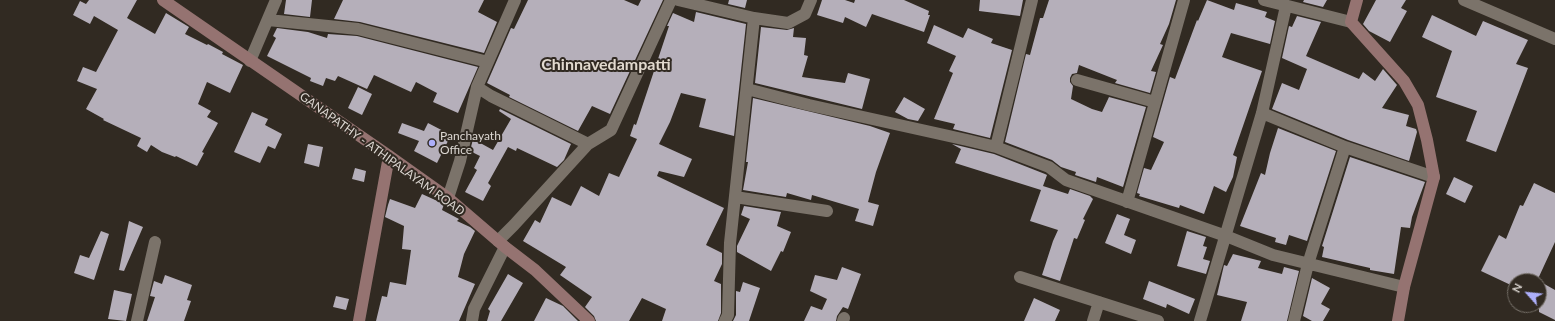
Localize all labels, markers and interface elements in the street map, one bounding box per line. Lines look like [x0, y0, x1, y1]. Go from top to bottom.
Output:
district label: Chinnavedampatti [541, 55, 671, 75]
street label: GANAPATHY - ATHIPALAYAM ROAD [297, 89, 467, 219]
place label: Panchayath Office [440, 129, 501, 157]
marker: Panchayath Office [427, 138, 437, 148]
north arrow [1507, 273, 1547, 313]
text: N [1509, 281, 1524, 295]

